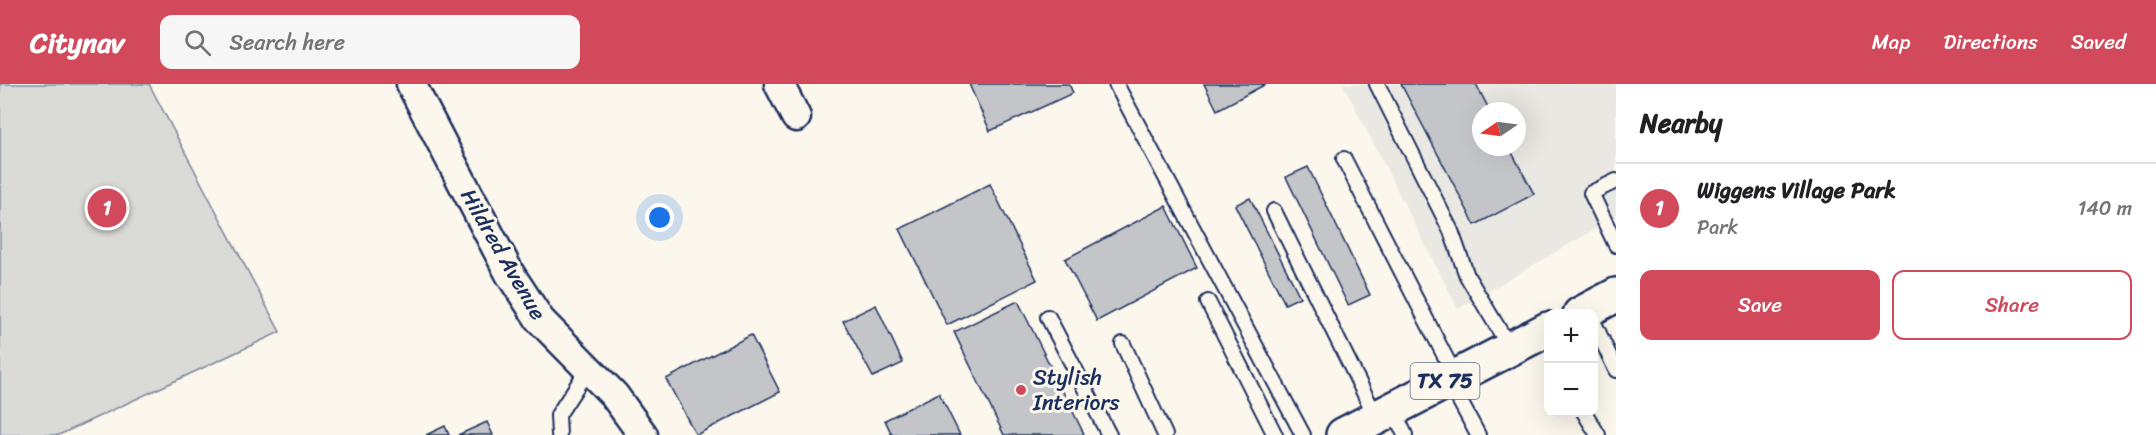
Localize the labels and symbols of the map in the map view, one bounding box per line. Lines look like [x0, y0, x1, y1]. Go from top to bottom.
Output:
north arrow [1472, 102, 1526, 156]
street label: Hildred Avenue [450, 181, 557, 328]
pin: 1 [88, 186, 126, 230]
your location [645, 203, 674, 232]
place label: Stylish Interiors [1032, 358, 1120, 422]
road number: TX 75 [1410, 363, 1480, 399]
marker: Stylish Interiors [1014, 383, 1028, 397]

